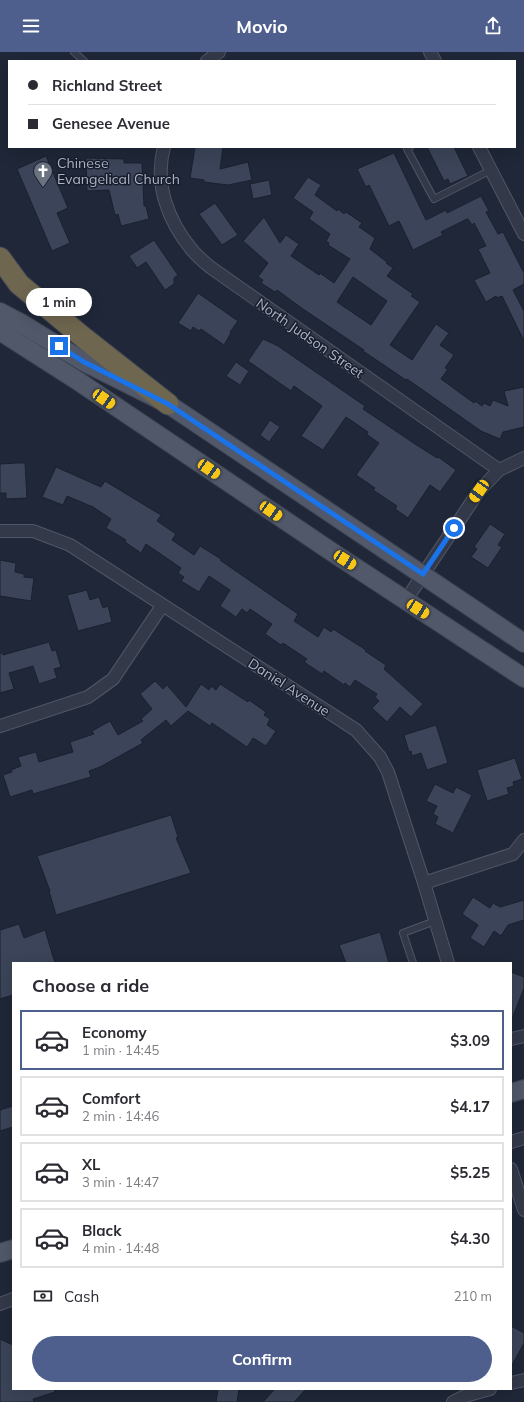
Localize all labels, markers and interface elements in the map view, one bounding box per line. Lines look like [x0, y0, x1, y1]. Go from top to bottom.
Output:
icon: menu [20, 15, 42, 37]
text: Movio [236, 15, 288, 38]
icon: share [482, 15, 504, 37]
text: Richland Street [52, 76, 162, 95]
text: Genesee Avenue [52, 114, 170, 133]
place label: Chinese Evangelical Church [57, 154, 180, 188]
church icon: Chinese Evangelical Church [32, 160, 54, 188]
callout: 1 min [26, 288, 92, 316]
text: 1 min [42, 294, 76, 310]
street label: North Judson Street [253, 294, 367, 382]
route end [50, 337, 68, 355]
car [91, 387, 117, 411]
car [196, 457, 222, 481]
car [467, 478, 491, 504]
car [258, 499, 284, 523]
route start [445, 519, 463, 537]
car [332, 548, 358, 572]
car [405, 597, 431, 621]
street label: Daniel Avenue [245, 654, 333, 720]
text: Choose a ride [32, 974, 149, 997]
icon: car [34, 1022, 70, 1058]
text: Economy [82, 1023, 147, 1042]
text: $3.09 [450, 1031, 490, 1050]
text: 1 min · 14:45 [82, 1042, 159, 1058]
icon: car [34, 1088, 70, 1124]
text: Comfort [82, 1089, 140, 1108]
text: $4.17 [450, 1097, 490, 1116]
text: 2 min · 14:46 [82, 1108, 159, 1124]
icon: car [34, 1154, 70, 1190]
text: XL [82, 1155, 100, 1174]
text: $5.25 [450, 1163, 490, 1182]
text: 3 min · 14:47 [82, 1174, 159, 1190]
icon: car [34, 1220, 70, 1256]
text: Black [82, 1221, 121, 1240]
text: $4.30 [450, 1229, 490, 1248]
text: 4 min · 14:48 [82, 1240, 159, 1256]
icon: cash [32, 1285, 54, 1307]
text: Cash [64, 1287, 99, 1306]
text: 210 m [454, 1288, 492, 1304]
button: Confirm [32, 1336, 492, 1382]

